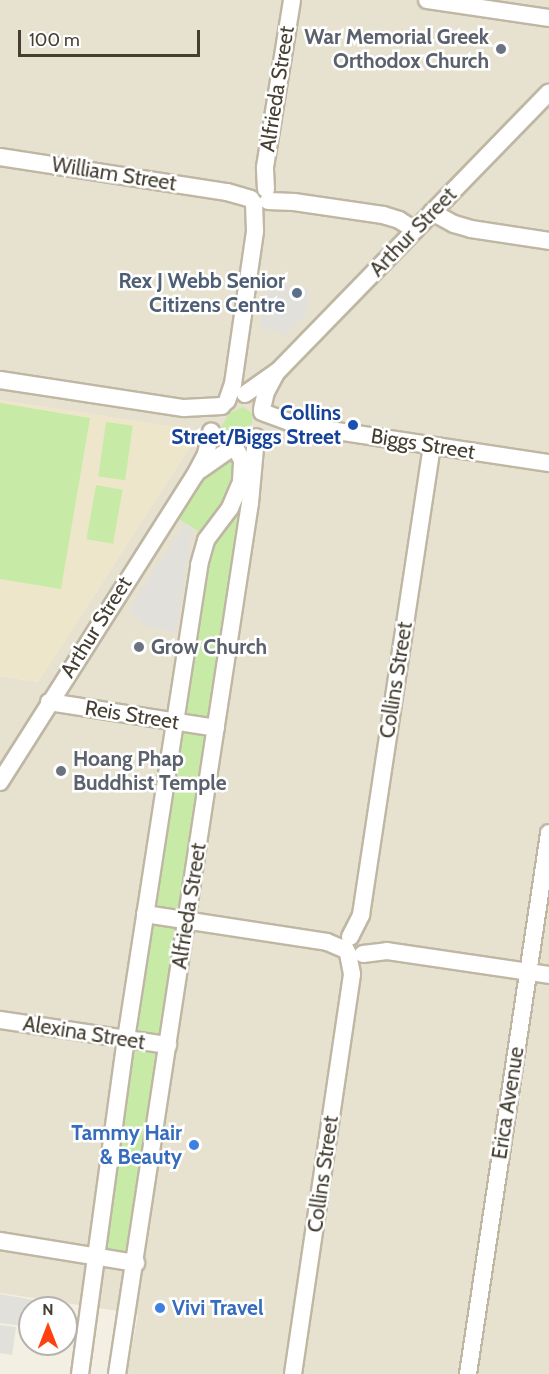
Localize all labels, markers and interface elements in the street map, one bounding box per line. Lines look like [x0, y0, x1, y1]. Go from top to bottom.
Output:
scale bar [21, 18, 202, 56]
street label: Alfrieda Street [255, 24, 299, 154]
place label: War Memorial Greek Orthodox Church [304, 24, 489, 74]
text: 100 m [29, 29, 80, 51]
marker: War Memorial Greek Orthodox Church [494, 42, 508, 56]
street label: William Street [50, 152, 178, 196]
street label: Arthur Street [364, 182, 462, 282]
place label: Rex J Webb Senior Citizens Centre [118, 268, 285, 318]
marker: Rex J Webb Senior Citizens Centre [290, 286, 304, 300]
place label: Collins Street/Biggs Street [171, 400, 341, 450]
marker: Collins Street/Biggs Street [346, 418, 360, 432]
street label: Biggs Street [369, 423, 477, 465]
street label: Arthur Street [55, 572, 137, 682]
street label: Collins Street [374, 620, 418, 740]
place label: Grow Church [151, 634, 267, 660]
marker: Grow Church [132, 640, 146, 654]
street label: Reis Street [83, 695, 181, 735]
place label: Hoang Phap Buddhist Temple [73, 746, 226, 796]
marker: Hoang Phap Buddhist Temple [54, 764, 68, 778]
street label: Alfrieda Street [167, 841, 211, 971]
street label: Alexina Street [21, 1011, 147, 1055]
street label: Erica Avenue [487, 1045, 529, 1161]
street label: Collins Street [302, 1114, 344, 1234]
place label: Tammy Hair & Beauty [71, 1120, 182, 1170]
marker: Tammy Hair & Beauty [187, 1138, 201, 1152]
place label: Vivi Travel [172, 1295, 263, 1321]
north arrow [18, 1296, 78, 1356]
text: N [42, 1300, 54, 1319]
marker: Vivi Travel [153, 1301, 167, 1315]

